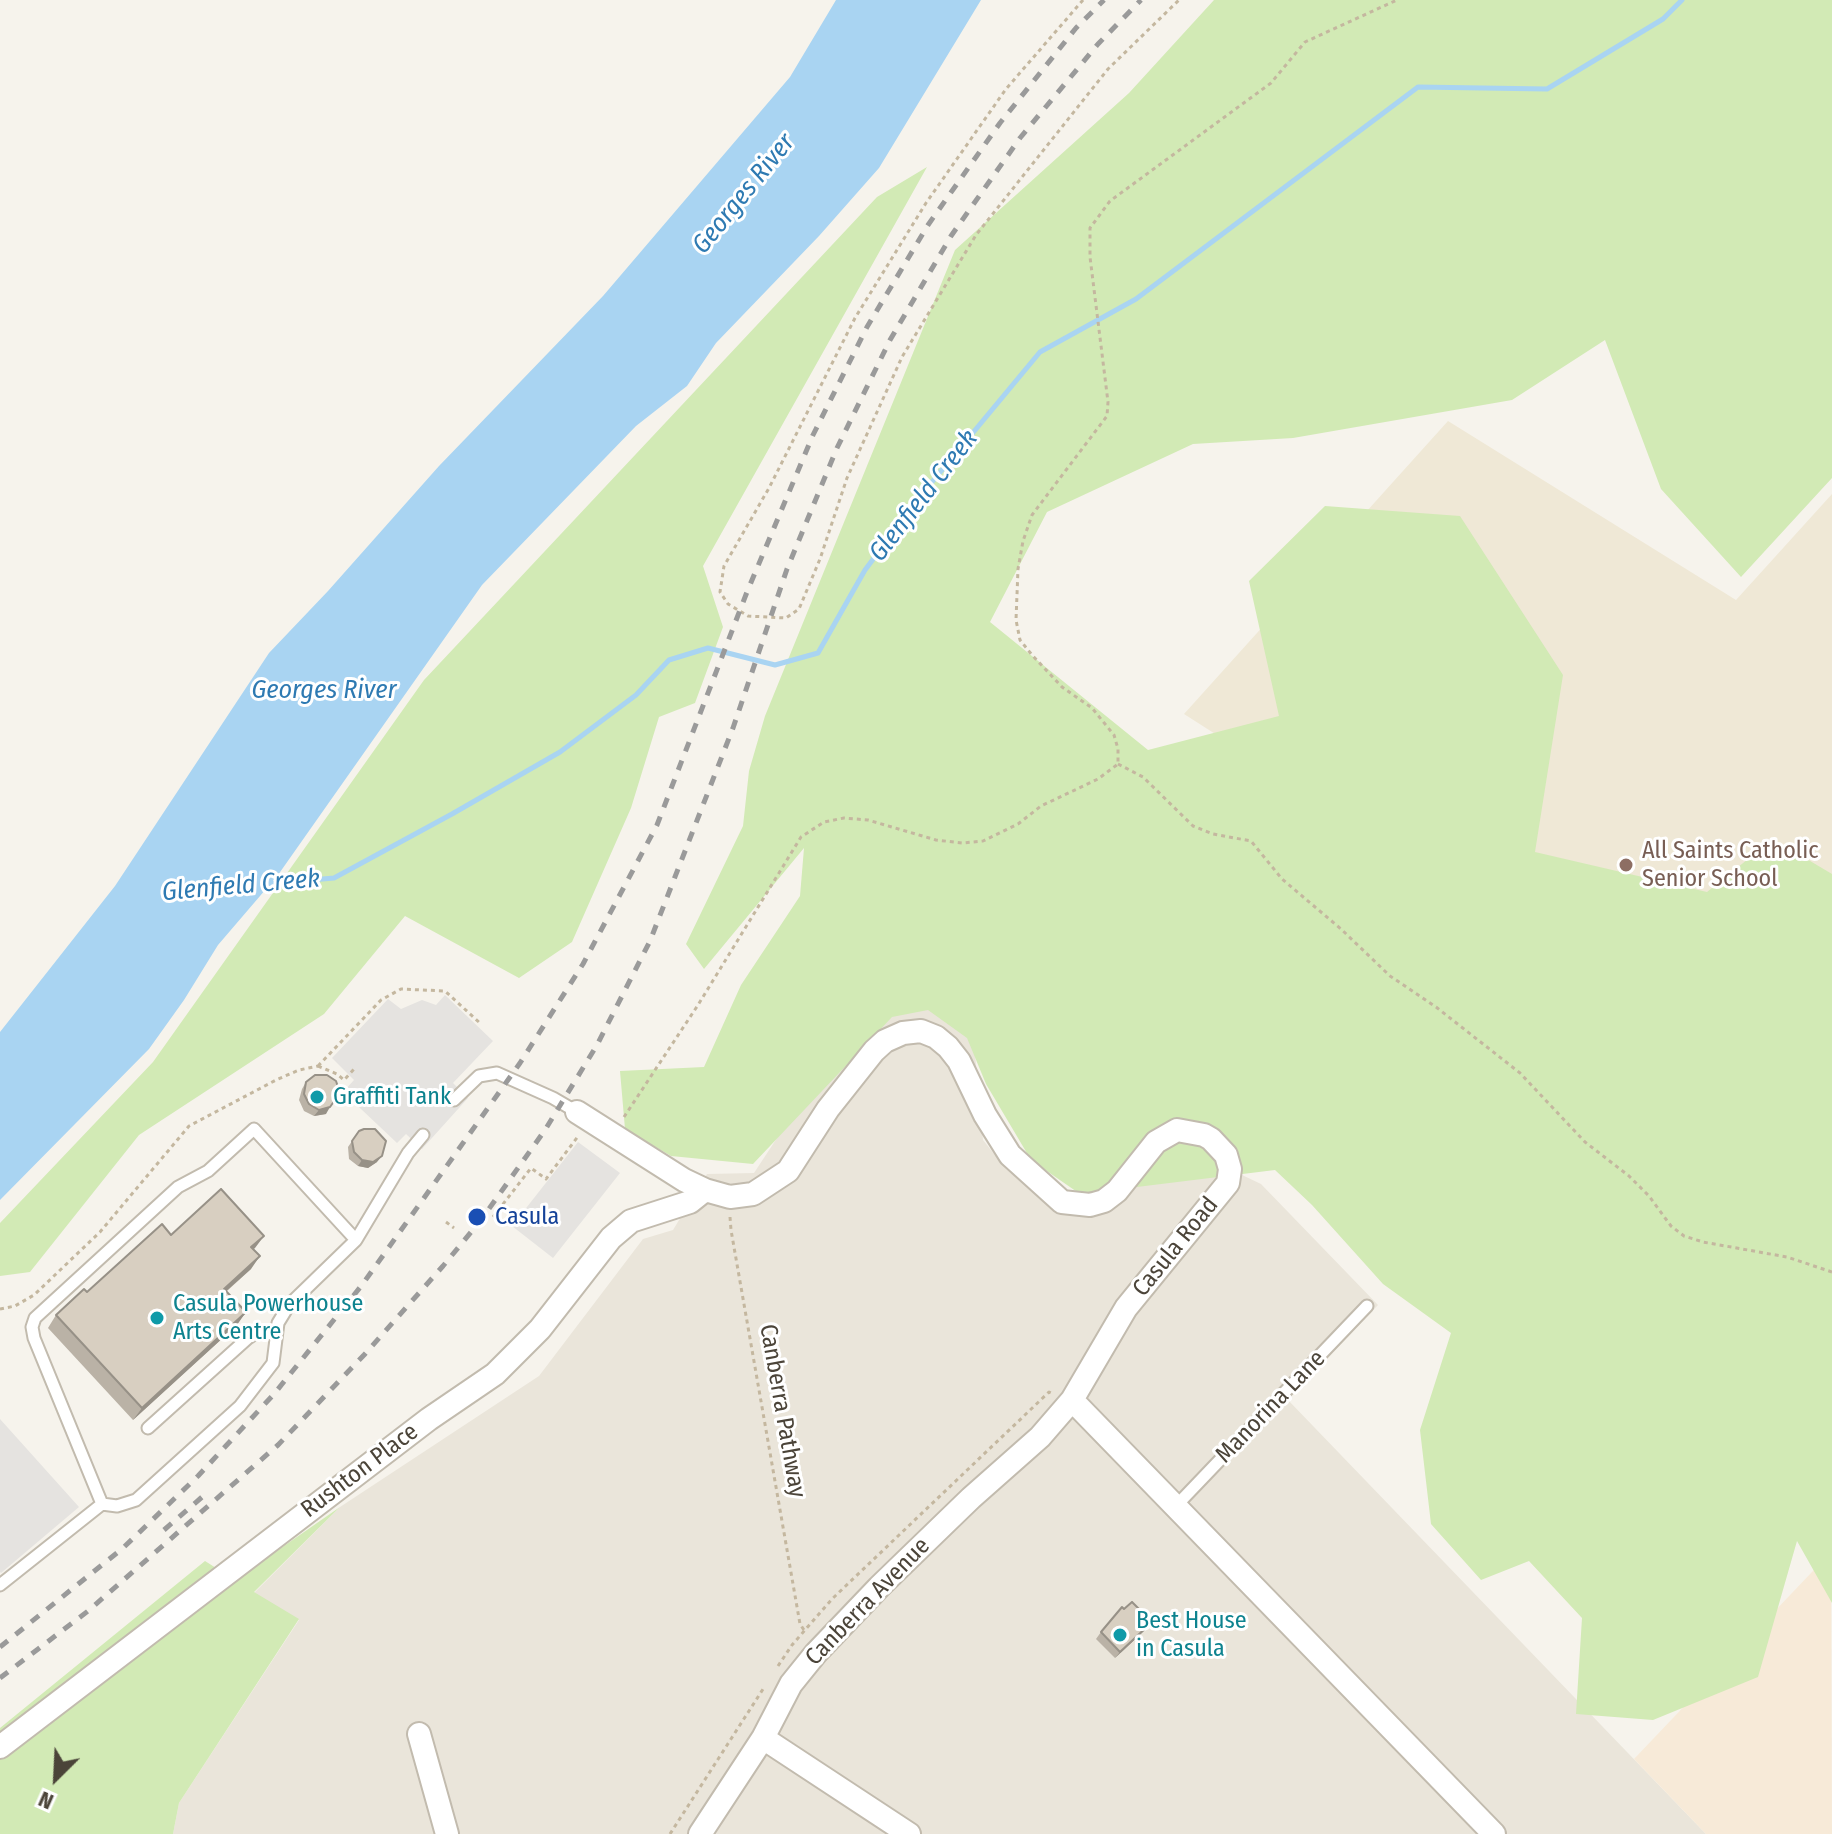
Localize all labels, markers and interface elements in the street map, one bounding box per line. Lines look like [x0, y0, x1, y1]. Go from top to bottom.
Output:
water label: Georges River [686, 128, 802, 260]
water label: Glenfield Creek [863, 424, 985, 568]
water label: Georges River [251, 675, 397, 707]
place label: All Saints Catholic Senior School [1642, 837, 1819, 893]
marker: All Saints Catholic Senior School [1617, 856, 1635, 874]
water label: Glenfield Creek [161, 864, 321, 908]
place label: Graffiti Tank [333, 1083, 451, 1111]
marker: Graffiti Tank [308, 1088, 326, 1106]
street label: Casula Road [1127, 1191, 1225, 1303]
place label: Casula [495, 1203, 559, 1231]
marker: Casula [466, 1206, 488, 1228]
place label: Casula Powerhouse Arts Centre [173, 1290, 363, 1346]
marker: Casula Powerhouse Arts Centre [148, 1309, 166, 1327]
street label: Canberra Pathway [753, 1322, 811, 1500]
street label: Manorina Lane [1210, 1345, 1332, 1469]
street label: Rushton Place [296, 1418, 424, 1524]
street label: Canberra Avenue [800, 1532, 936, 1672]
place label: Best House in Casula [1136, 1607, 1247, 1663]
marker: Best House in Casula [1111, 1626, 1129, 1644]
north arrow [16, 1738, 96, 1818]
text: N [35, 1785, 58, 1815]

